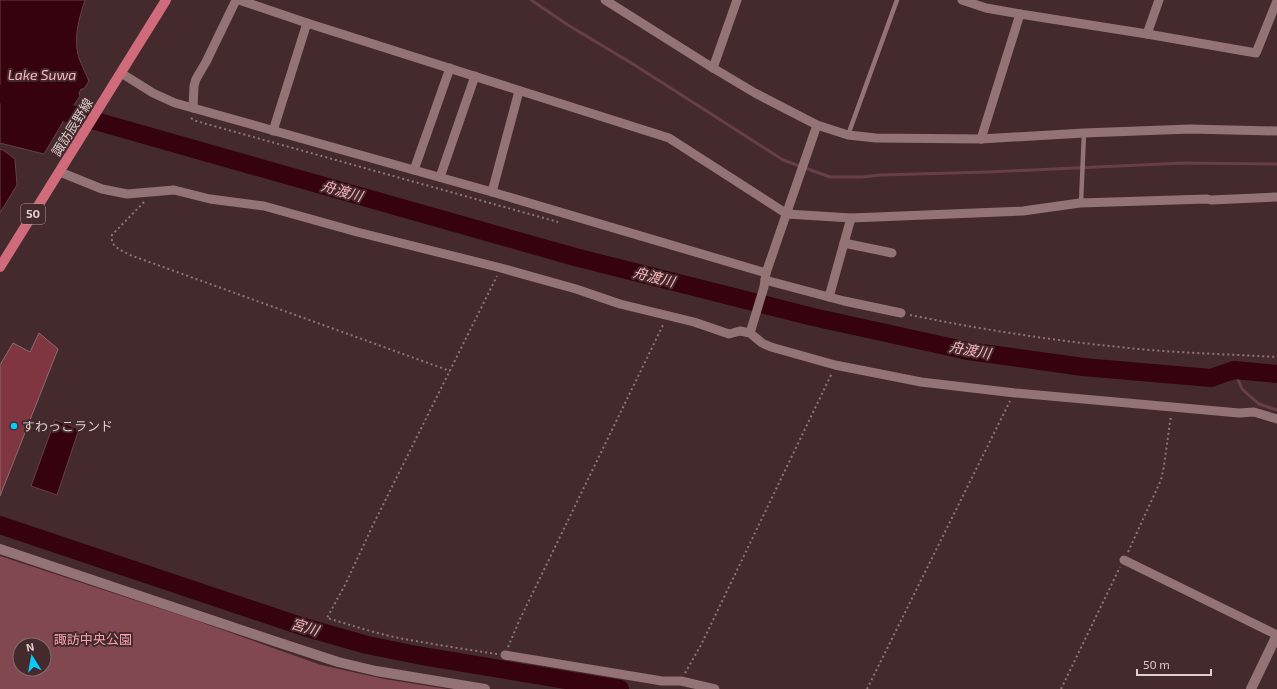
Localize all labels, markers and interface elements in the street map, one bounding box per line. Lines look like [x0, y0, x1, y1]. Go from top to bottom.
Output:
water label: Lake Suwa [8, 66, 76, 83]
street label: 諏訪辰野線 [48, 95, 96, 159]
water label: 舟渡川 [320, 177, 367, 205]
road number: 50 [21, 204, 45, 224]
water label: 舟渡川 [632, 263, 678, 290]
water label: 舟渡川 [948, 337, 994, 362]
place label: すわっこランド [22, 418, 113, 434]
marker: すわっこランド [9, 421, 19, 431]
water label: 宮川 [289, 614, 323, 639]
park label: 諏訪中央公園 [54, 631, 132, 647]
north arrow [12, 637, 52, 677]
text: N [25, 640, 35, 654]
scale bar [1137, 651, 1211, 677]
text: 50 m [1143, 657, 1170, 671]

